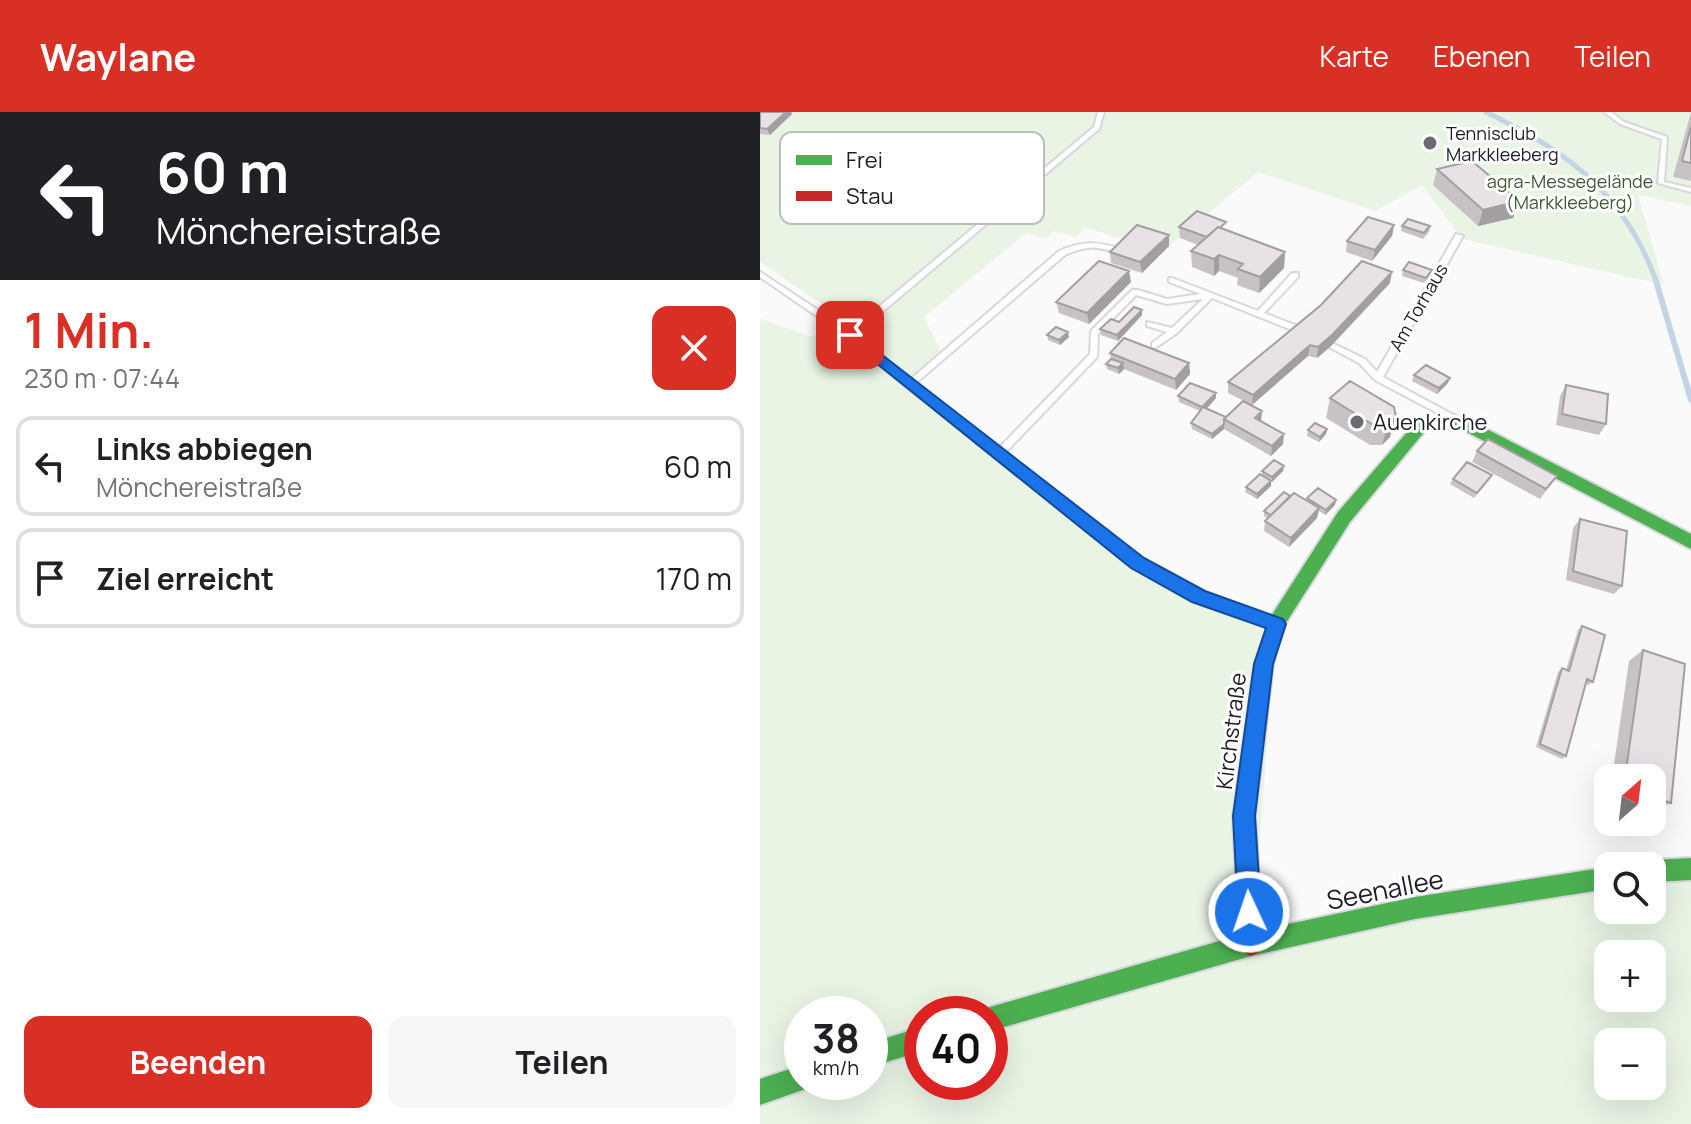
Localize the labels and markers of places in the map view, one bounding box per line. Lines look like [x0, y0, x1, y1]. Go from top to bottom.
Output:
place label: Tennisclub Markkleeberg [1446, 121, 1559, 166]
marker: Tennisclub Markkleeberg [1421, 134, 1439, 152]
pin [816, 301, 884, 369]
place label: Auenkirche [1373, 407, 1488, 437]
marker: Auenkirche [1348, 413, 1366, 431]

